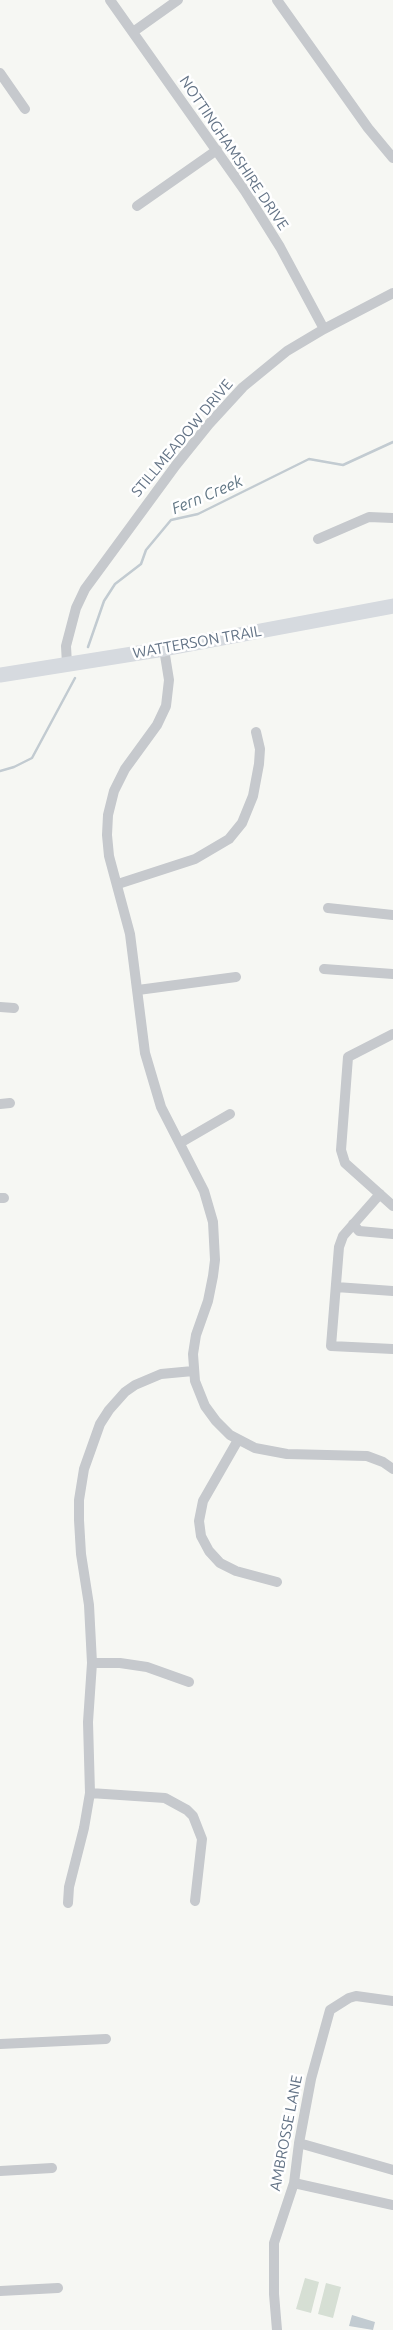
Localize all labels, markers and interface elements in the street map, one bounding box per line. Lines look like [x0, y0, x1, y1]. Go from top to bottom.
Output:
street label: NOTTINGHAMSHIRE DRIVE [176, 73, 292, 233]
street label: STILLMEADOW DRIVE [128, 376, 236, 500]
water label: Fern Creek [169, 471, 245, 519]
street label: WATTERSON TRAIL [131, 622, 263, 662]
street label: AMBROSSE LANE [266, 2073, 306, 2193]

